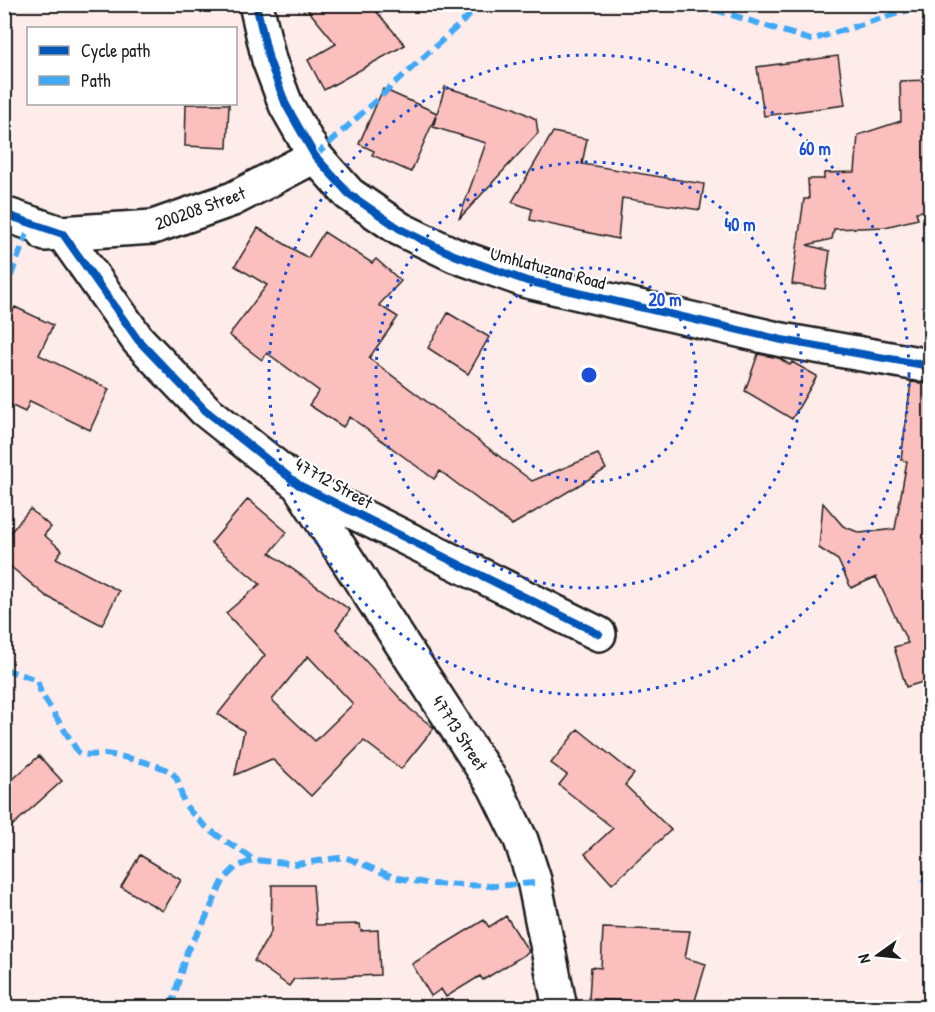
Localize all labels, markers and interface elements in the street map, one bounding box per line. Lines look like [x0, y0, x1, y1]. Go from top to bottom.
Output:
legend [27, 27, 237, 105]
text: Cycle path [81, 38, 151, 63]
text: Path [81, 68, 111, 93]
text: 60 m [799, 136, 831, 161]
street label: 200208 Street [151, 180, 250, 236]
text: 40 m [724, 212, 756, 237]
street label: Umhlatuzana Road [488, 241, 608, 295]
text: 20 m [649, 287, 681, 312]
centre of rings [579, 365, 599, 385]
street label: 47712 Street [291, 451, 378, 515]
street label: 47713 Street [426, 690, 494, 776]
north arrow [848, 925, 908, 985]
text: N [852, 951, 875, 966]

